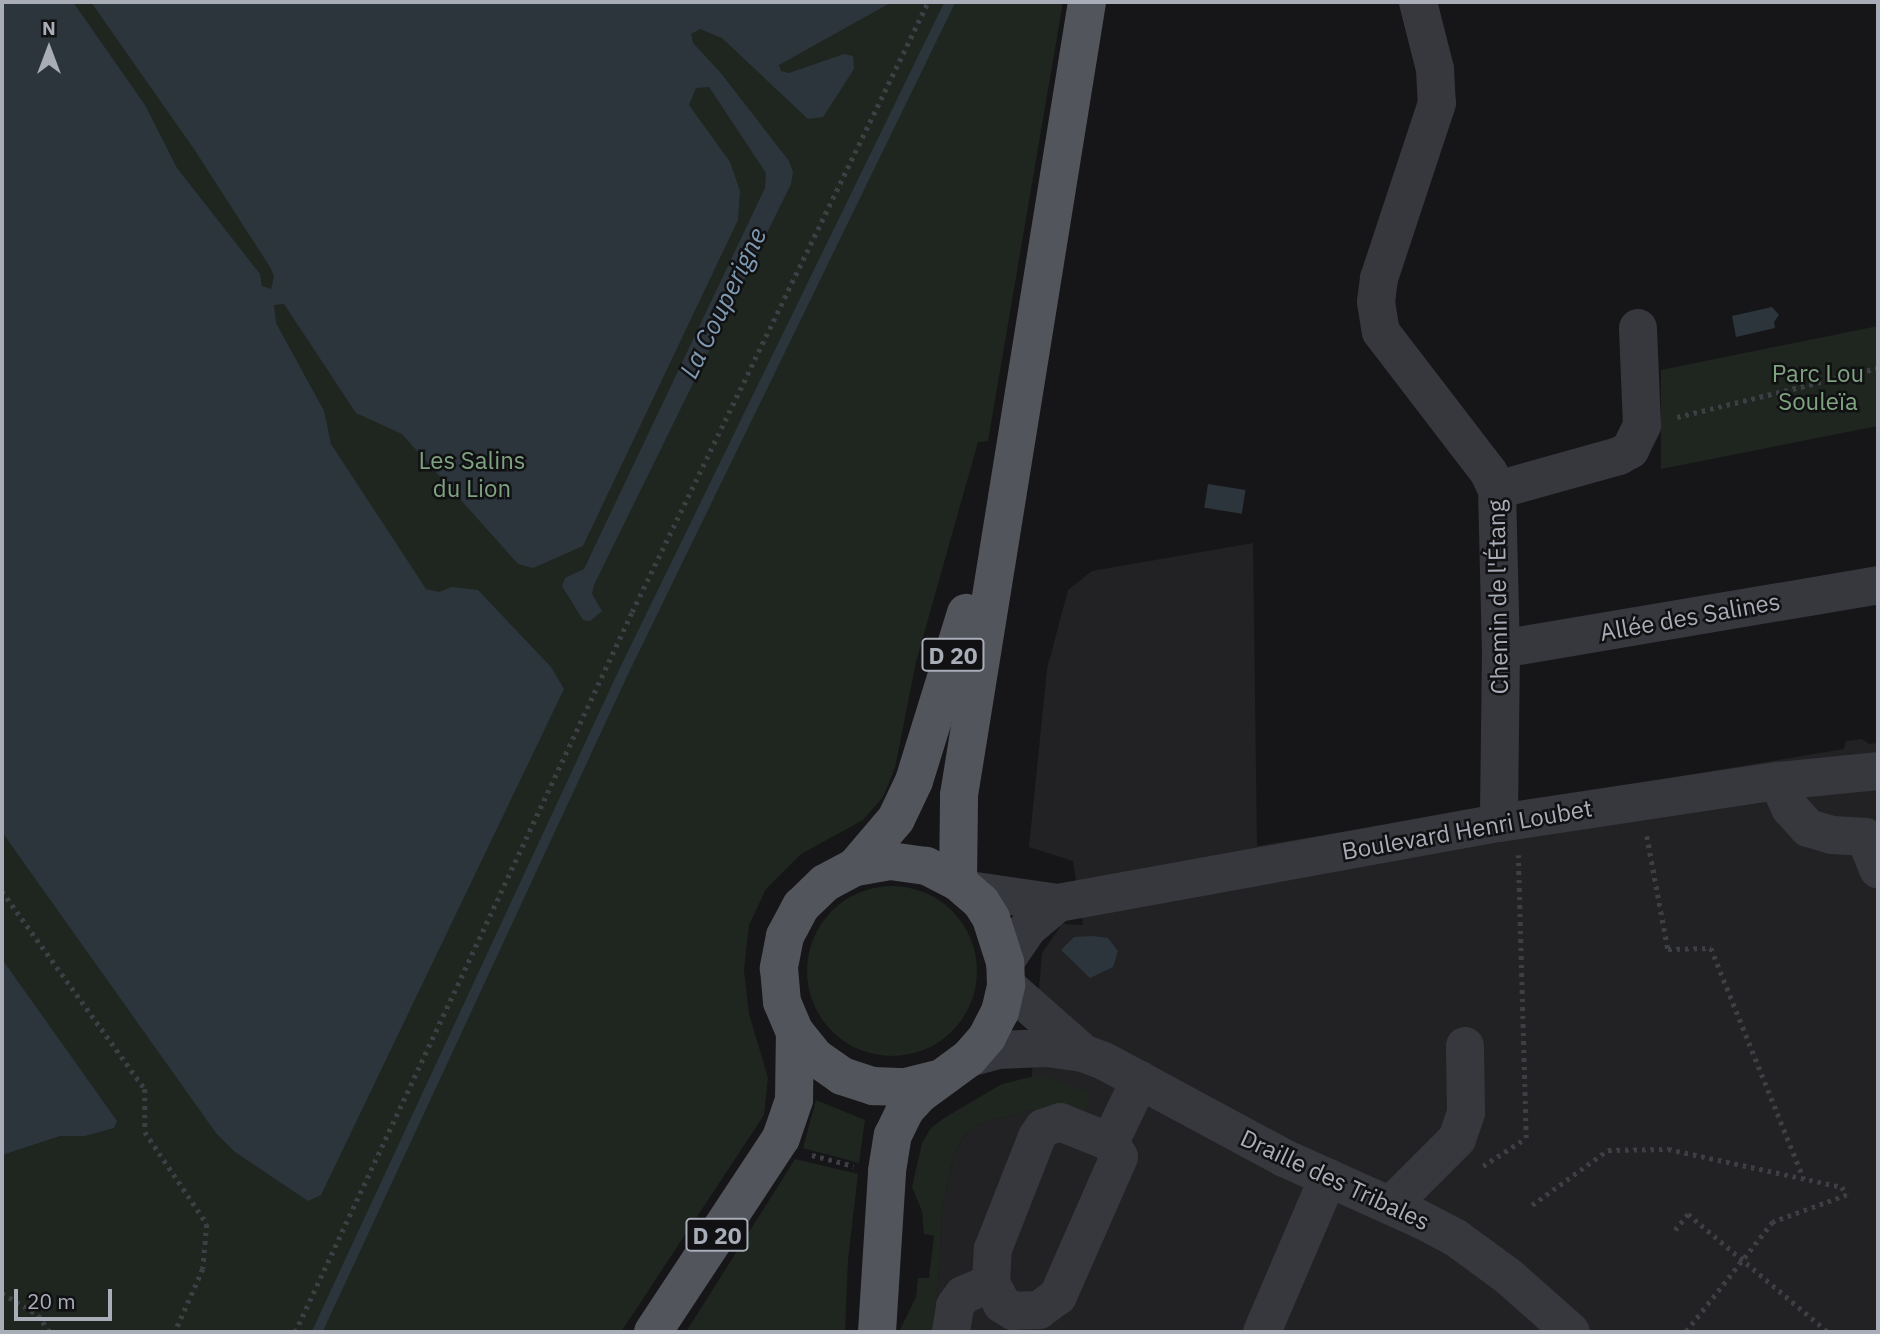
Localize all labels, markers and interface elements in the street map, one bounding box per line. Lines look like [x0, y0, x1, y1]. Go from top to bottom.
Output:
north arrow [14, 14, 84, 84]
text: N [42, 16, 56, 40]
water label: La Couperigne [673, 223, 773, 383]
park label: Parc Lou Souleïa [1772, 360, 1864, 416]
park label: Les Salins du Lion [419, 447, 525, 503]
street label: Chemin de l'Étang [1482, 499, 1514, 695]
street label: Allée des Salines [1598, 587, 1782, 647]
road number: D 20 [920, 636, 986, 674]
street label: Boulevard Henri Loubet [1340, 794, 1594, 866]
street label: Draille des Tribales [1236, 1124, 1434, 1236]
road number: D 20 [684, 1216, 750, 1254]
scale bar [18, 1274, 116, 1318]
text: 20 m [27, 1287, 76, 1315]

